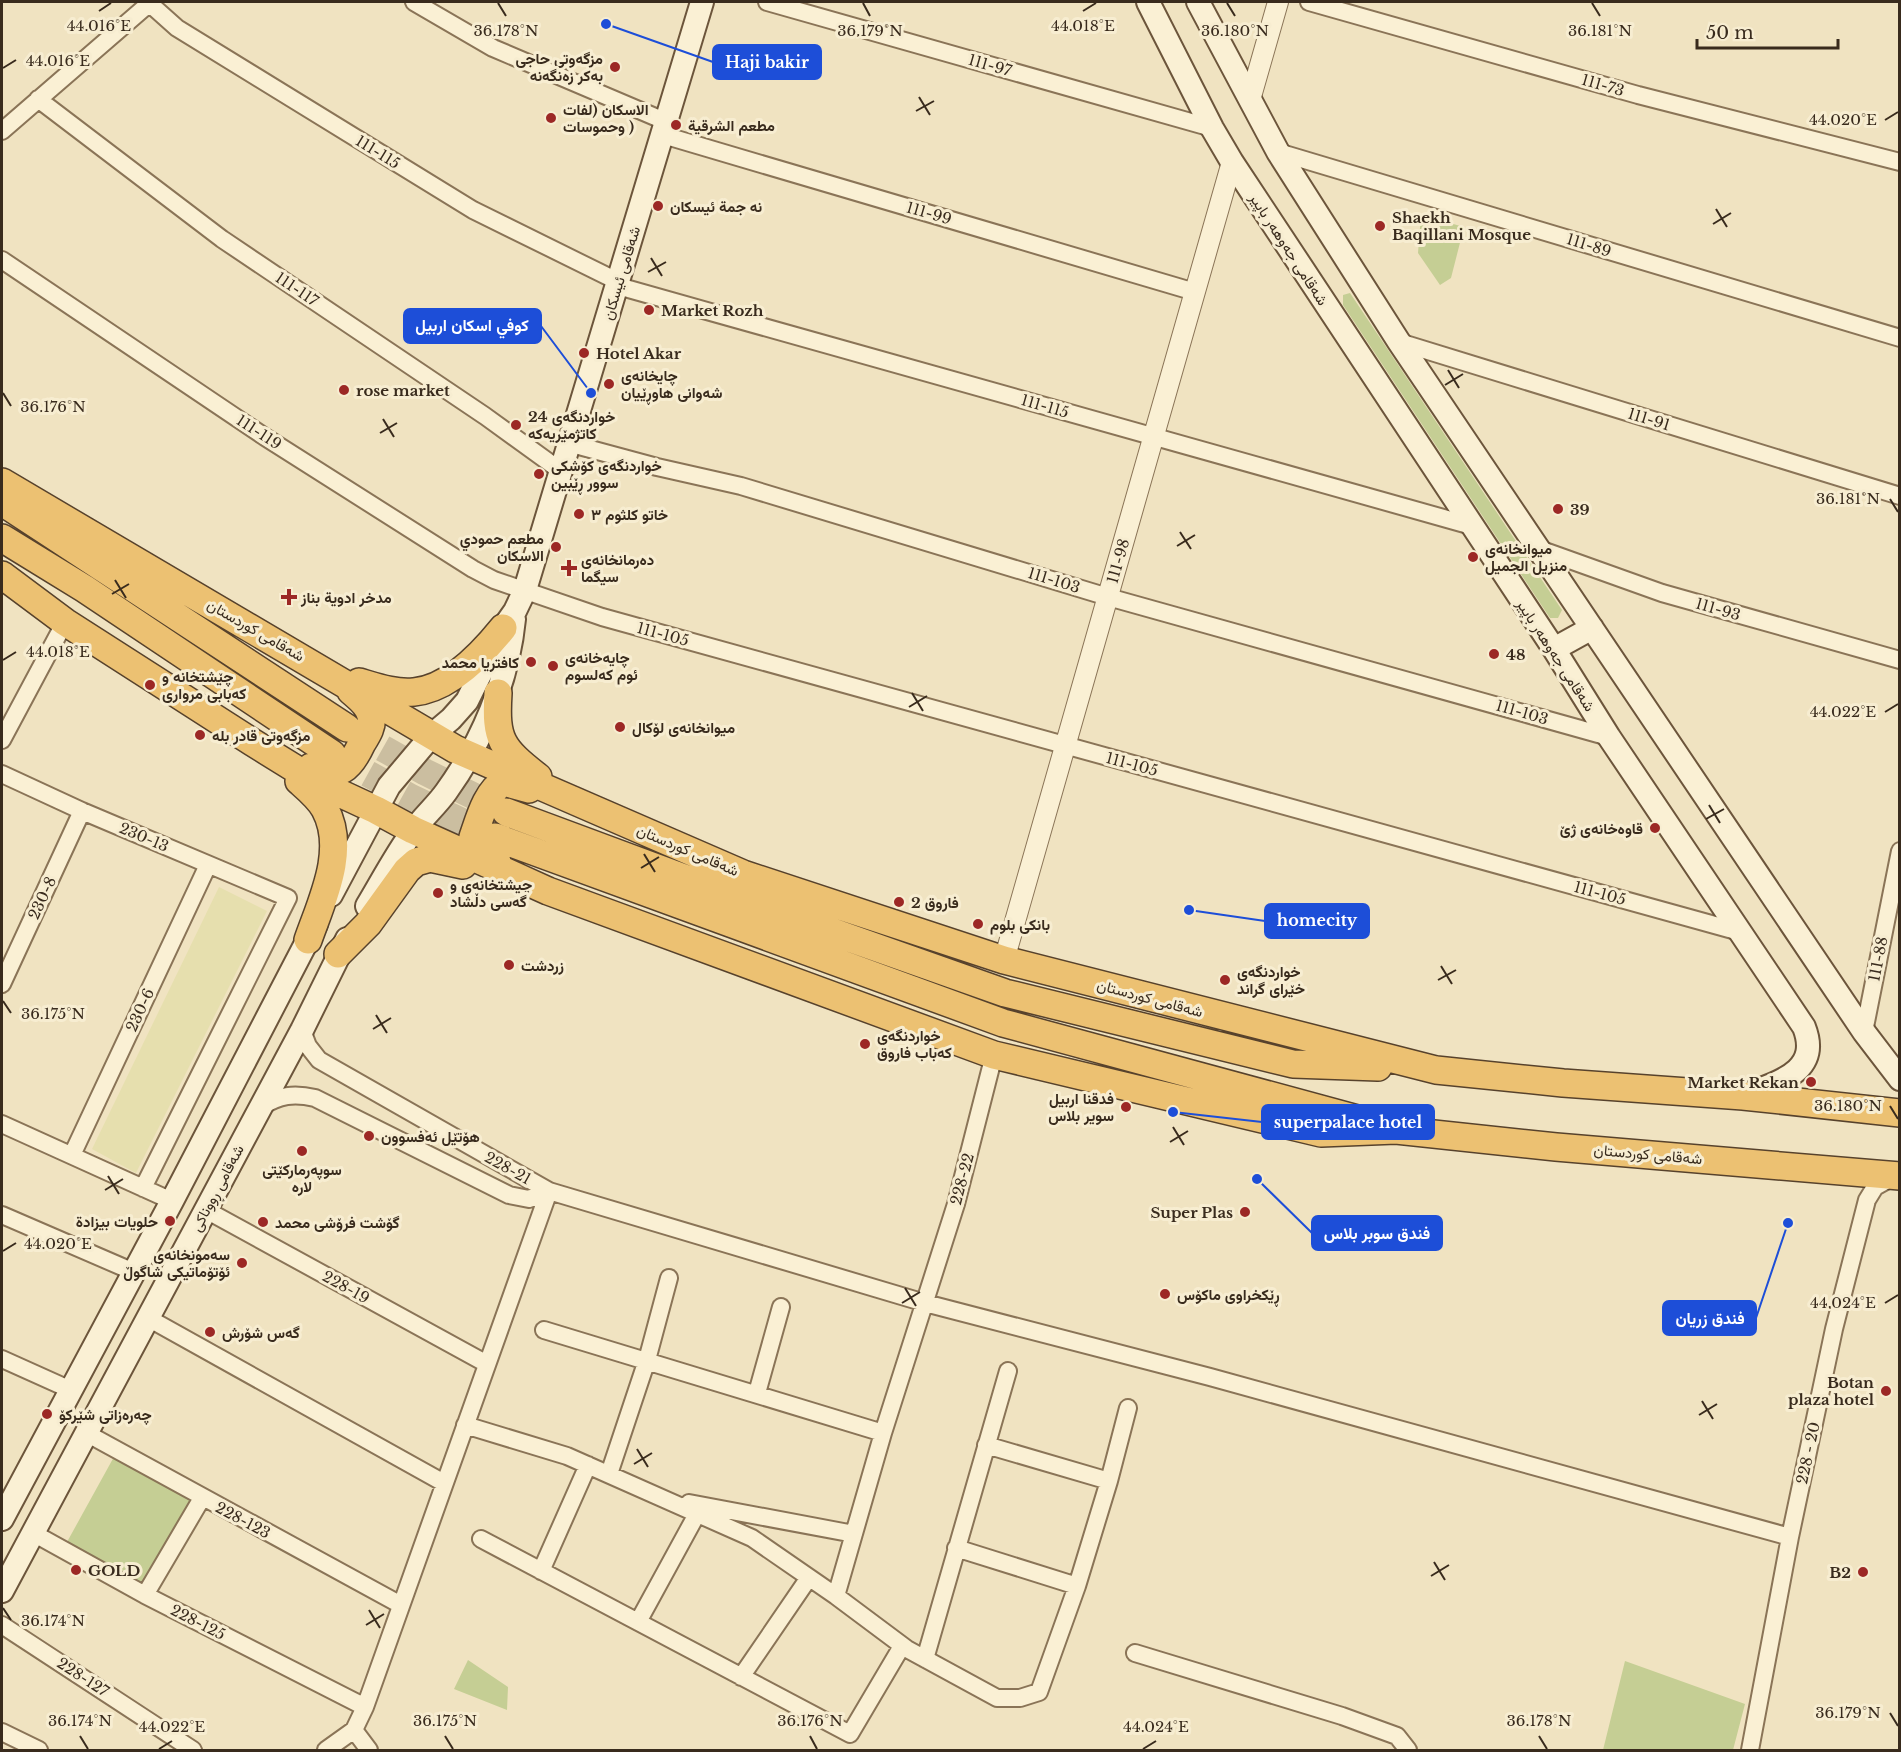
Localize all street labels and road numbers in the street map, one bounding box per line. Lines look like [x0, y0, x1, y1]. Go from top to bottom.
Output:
street label: 111-97 [966, 50, 1014, 80]
street label: 111-73 [1579, 70, 1627, 100]
street label: 111-115 [352, 131, 404, 173]
street label: شەقامی جەوهەر باپیر [1244, 188, 1332, 309]
street label: 111-99 [904, 197, 954, 229]
street label: شەقامی ئیسکان [598, 224, 645, 323]
street label: 111-89 [1564, 229, 1614, 261]
street label: 111-117 [272, 268, 323, 311]
street label: 111-115 [1019, 390, 1071, 422]
street label: 111-91 [1625, 404, 1673, 434]
street label: 111-119 [233, 410, 285, 454]
street label: 111-98 [1103, 536, 1133, 586]
street label: 111-103 [1026, 563, 1082, 597]
street label: شەقامی جەوهەر باپیر [1511, 594, 1599, 715]
street label: 111-93 [1693, 594, 1743, 624]
street label: شەقامی کوردستان [204, 595, 308, 666]
street label: 111-105 [635, 618, 691, 650]
street label: 111-103 [1494, 695, 1550, 729]
street label: 111-105 [1104, 748, 1160, 780]
street label: 230-13 [116, 818, 172, 856]
street label: شەقامی کوردستان [634, 820, 742, 881]
street label: 230-8 [24, 873, 60, 923]
street label: 111-105 [1572, 877, 1628, 909]
street label: 111-88 [1864, 935, 1892, 983]
street label: شەقامی کوردستان [1095, 975, 1205, 1022]
street label: 230-6 [122, 985, 158, 1035]
street label: شەقامی کوردستان [1593, 1140, 1703, 1169]
street label: شەقامی ڕووناکی [186, 1141, 251, 1236]
street label: 228-21 [481, 1147, 535, 1189]
street label: 228-22 [946, 1151, 978, 1207]
street label: 228-19 [319, 1266, 373, 1308]
street label: 228 - 20 [1792, 1420, 1824, 1486]
street label: 228-123 [212, 1498, 274, 1542]
street label: 228-125 [167, 1600, 229, 1644]
street label: 228-127 [54, 1653, 113, 1701]

